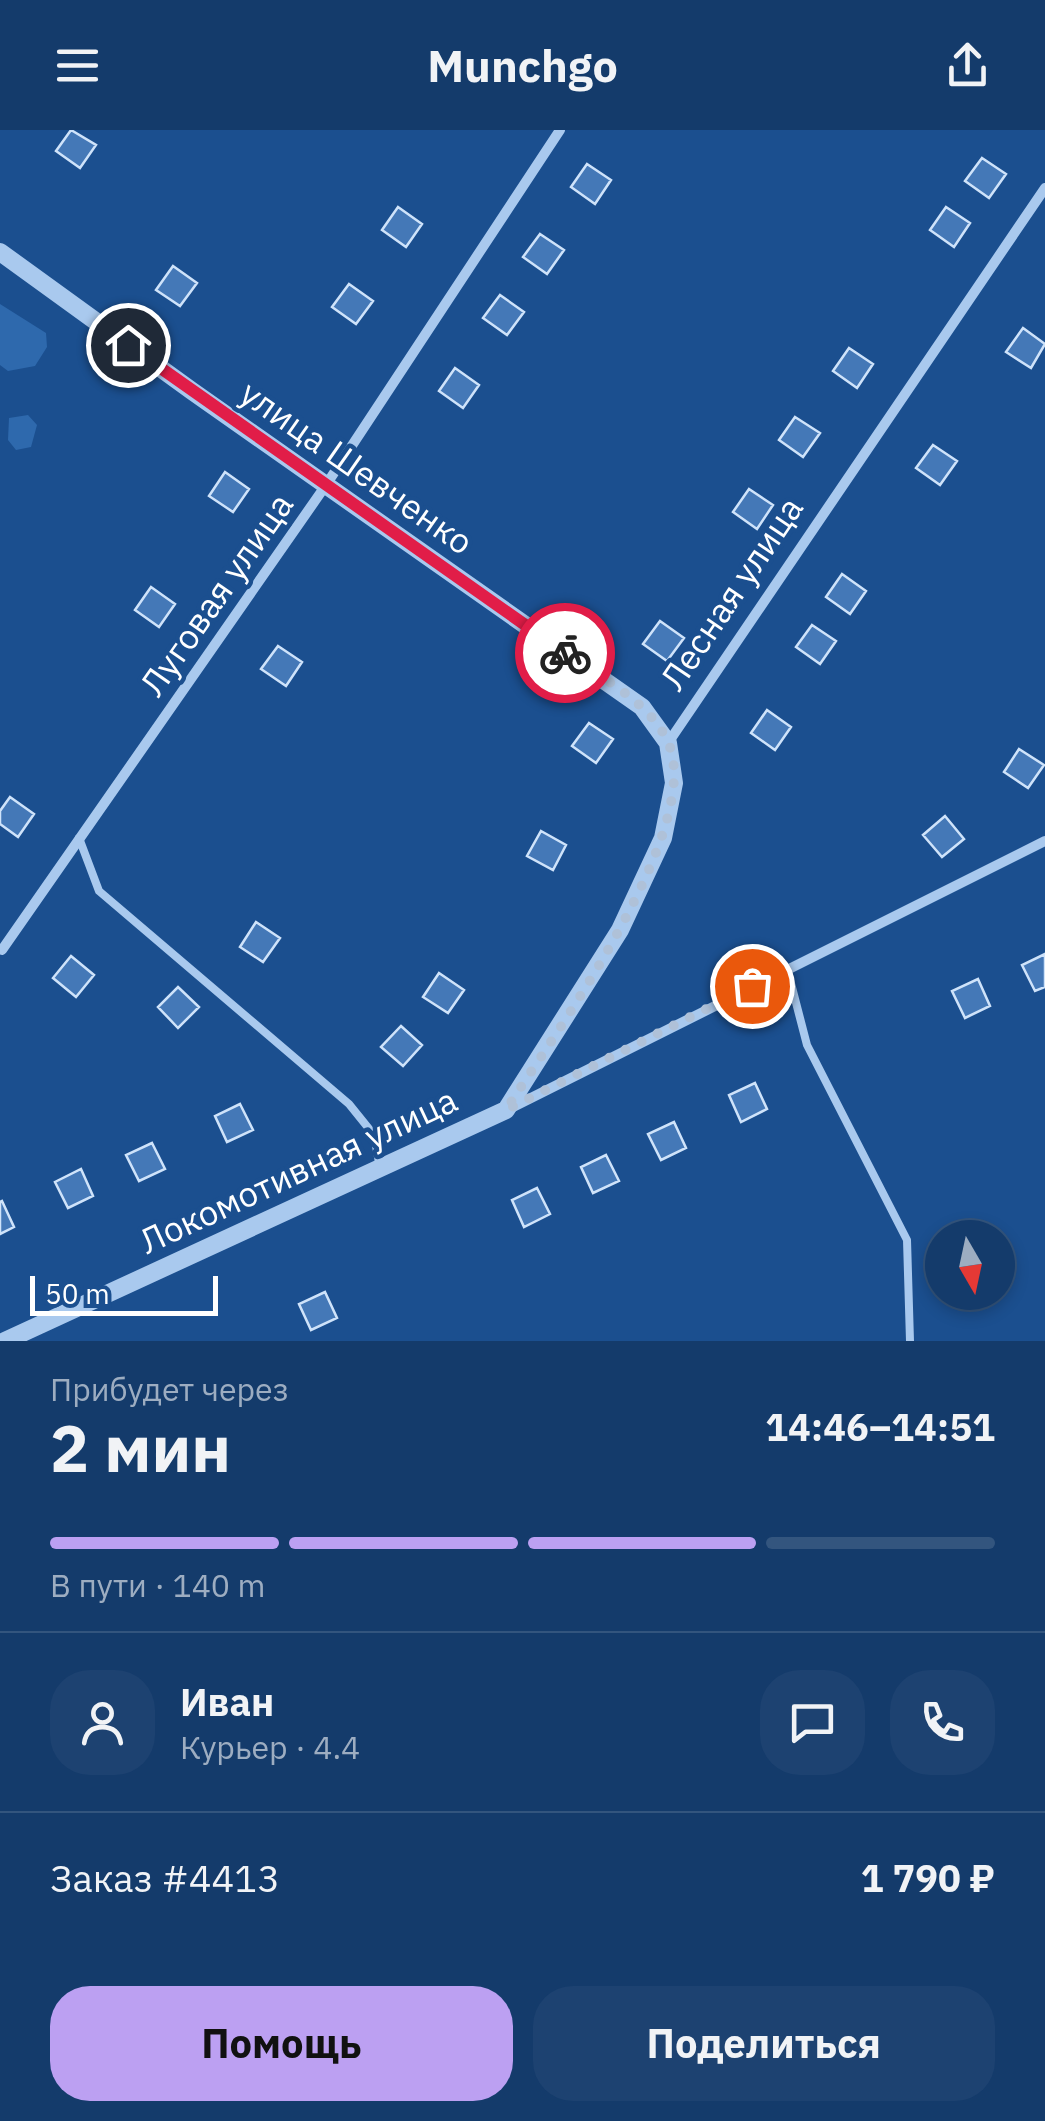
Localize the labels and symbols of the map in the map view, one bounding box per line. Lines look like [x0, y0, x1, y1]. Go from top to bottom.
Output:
pin [86, 303, 171, 388]
street label: улица Шевченко [232, 370, 482, 564]
street label: Луговая улица [129, 484, 303, 704]
street label: Лесная улица [649, 487, 813, 699]
courier [515, 603, 615, 703]
pin [710, 944, 795, 1029]
street label: Локомотивная улица [132, 1076, 464, 1264]
north arrow [925, 1220, 1015, 1310]
scale bar [30, 1271, 218, 1316]

